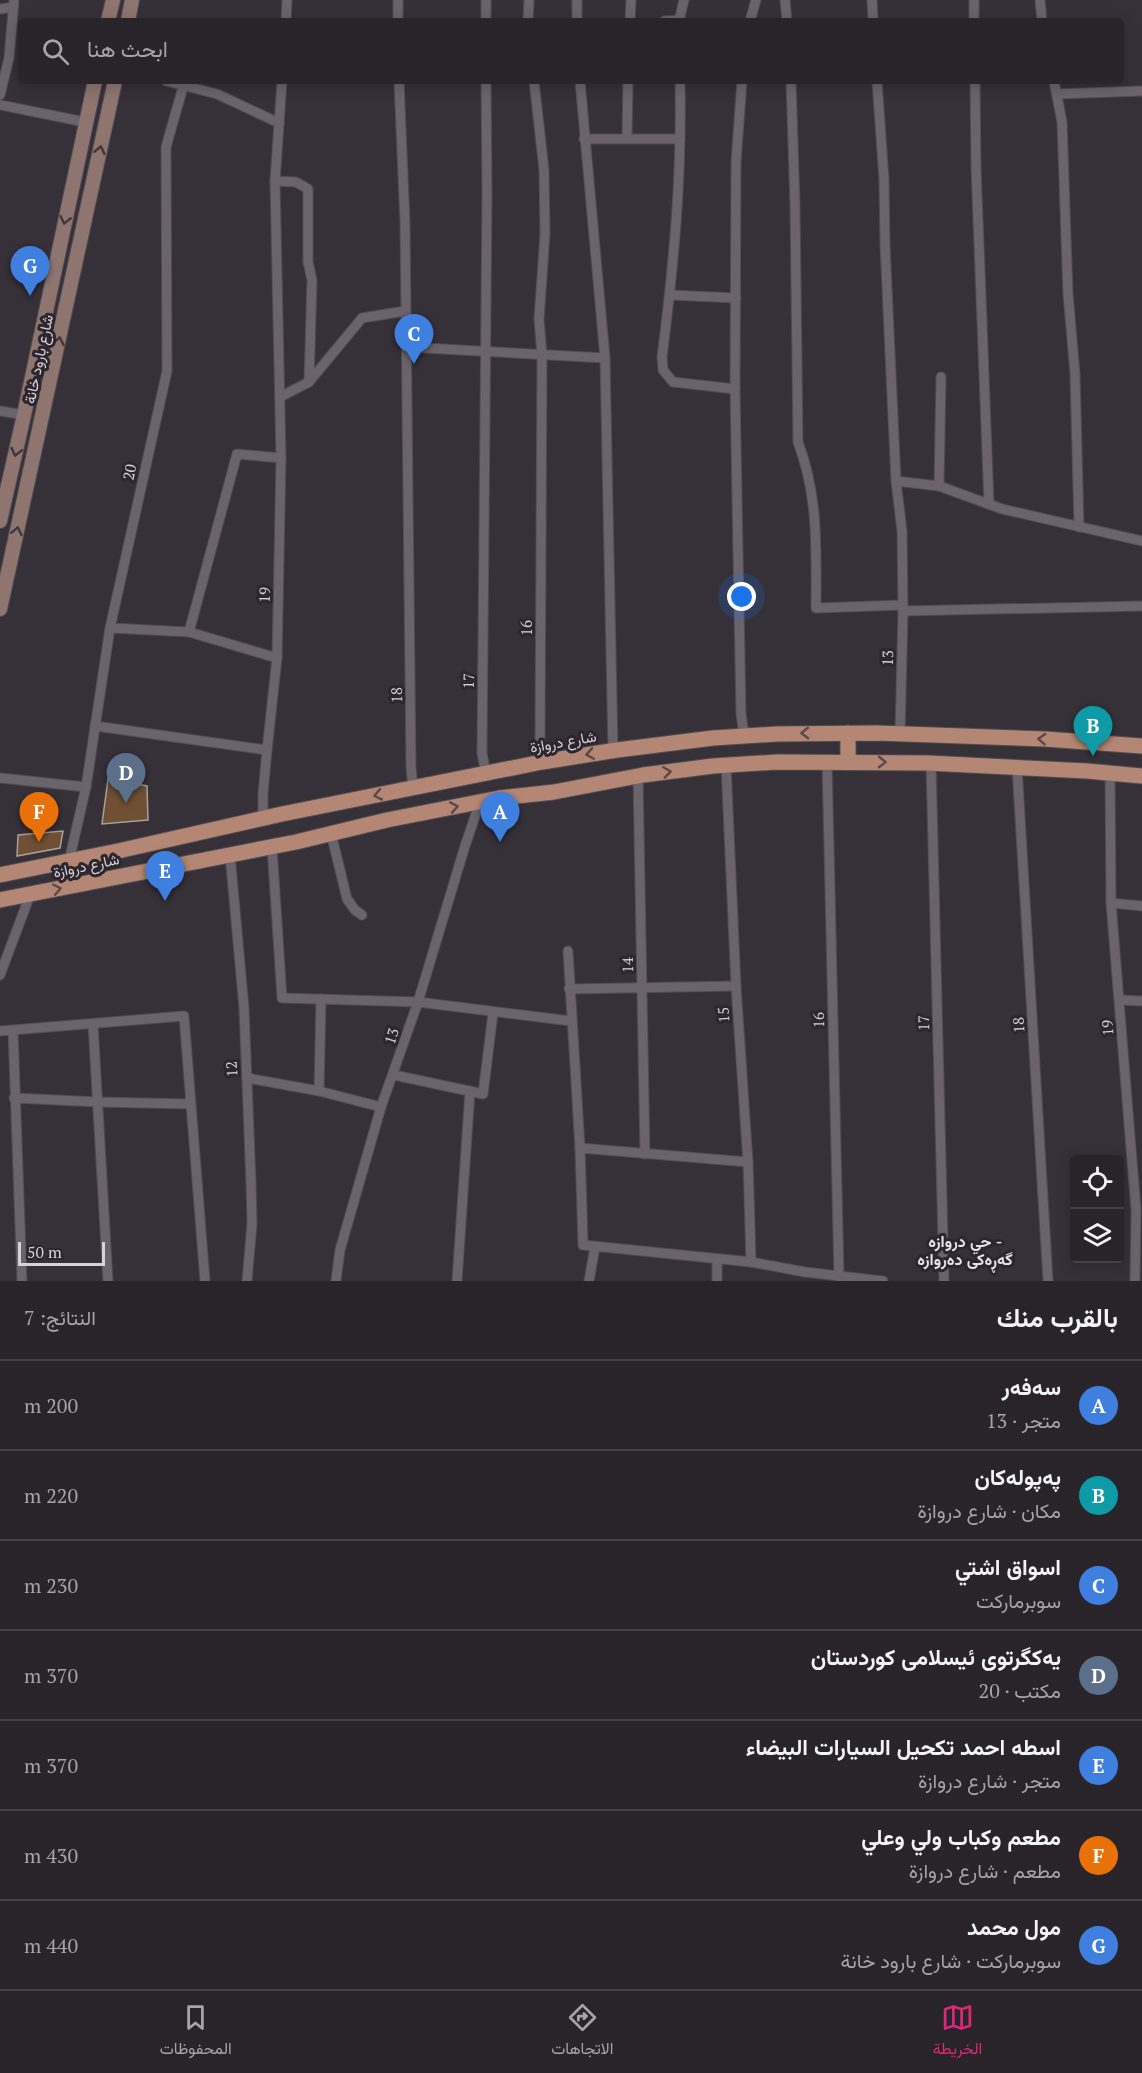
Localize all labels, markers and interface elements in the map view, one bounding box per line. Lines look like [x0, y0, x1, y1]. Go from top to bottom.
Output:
search box [18, 18, 1124, 84]
text: ابحث هنا [87, 34, 168, 63]
icon: search [39, 35, 72, 68]
one-way arrow [93, 145, 106, 155]
one-way arrow [59, 215, 72, 225]
pin: G [10, 246, 50, 296]
street label: شارع بارود خانة [19, 312, 59, 406]
pin: C [394, 314, 434, 364]
one-way arrow [51, 336, 64, 346]
one-way arrow [10, 447, 23, 457]
street label: 20 [118, 462, 140, 482]
one-way arrow [10, 526, 23, 536]
your location [727, 582, 756, 611]
street label: 19 [254, 587, 274, 603]
street label: 16 [516, 620, 536, 636]
street label: 13 [877, 650, 897, 666]
street label: 17 [458, 673, 478, 689]
street label: 18 [386, 687, 406, 703]
pin: B [1074, 706, 1112, 756]
street label: شارع دروازة [528, 725, 598, 759]
one-way arrow [800, 727, 809, 739]
one-way arrow [1037, 732, 1046, 745]
one-way arrow [585, 747, 595, 760]
pin: D [106, 754, 146, 803]
one-way arrow [878, 756, 887, 769]
one-way arrow [662, 766, 672, 779]
one-way arrow [373, 788, 383, 801]
pin: F [20, 792, 58, 842]
pin: A [480, 792, 520, 842]
one-way arrow [449, 801, 459, 814]
street label: شارع دروازة [51, 848, 121, 884]
pin: E [146, 852, 184, 901]
one-way arrow [52, 883, 62, 896]
street label: 14 [617, 957, 637, 973]
street label: 15 [712, 1006, 734, 1024]
street label: 16 [808, 1012, 828, 1028]
street label: 17 [913, 1015, 933, 1031]
street label: 18 [1008, 1016, 1028, 1034]
street label: 19 [1096, 1019, 1118, 1037]
street label: 13 [379, 1025, 403, 1047]
street label: 12 [221, 1060, 241, 1078]
map controls [1070, 1155, 1124, 1263]
button: locate [1070, 1155, 1124, 1209]
button: layers [1070, 1209, 1124, 1263]
district label: حي دروازه - گەڕەکی دەروازە [917, 1230, 1013, 1273]
scale bar [18, 1239, 105, 1266]
text: 50 m [27, 1241, 62, 1263]
text: بالقرب منك [997, 1300, 1118, 1334]
text: النتائج: 7 [24, 1304, 96, 1331]
text: سەفەر [1002, 1372, 1061, 1401]
text: 200 m [24, 1392, 78, 1419]
text: A [1091, 1392, 1106, 1419]
text: متجر · 13 [986, 1407, 1061, 1434]
text: پەپولەکان [974, 1462, 1061, 1491]
text: 220 m [24, 1482, 78, 1509]
text: B [1092, 1482, 1105, 1509]
text: مكان · شارع دروازة [917, 1497, 1061, 1524]
text: اسواق اشتي [955, 1552, 1061, 1581]
text: 230 m [24, 1572, 78, 1599]
text: C [1092, 1572, 1105, 1599]
text: سوبرماركت [976, 1587, 1061, 1614]
text: یەکگرتوی ئیسلامی کوردستان [811, 1642, 1061, 1671]
text: 370 m [24, 1662, 78, 1689]
text: D [1091, 1662, 1106, 1689]
text: مكتب · 20 [979, 1677, 1061, 1704]
text: اسطه احمد تكحيل السيارات البيضاء [746, 1732, 1061, 1761]
text: 370 m [24, 1752, 78, 1779]
text: E [1092, 1752, 1105, 1779]
text: متجر · شارع دروازة [918, 1767, 1061, 1794]
text: مطعم وكباب ولي وعلي [861, 1822, 1061, 1851]
text: 430 m [24, 1842, 78, 1869]
text: F [1093, 1842, 1104, 1869]
text: مطعم · شارع دروازة [909, 1857, 1061, 1884]
text: مول محمد [967, 1912, 1061, 1941]
text: 440 m [24, 1932, 78, 1959]
text: G [1091, 1932, 1106, 1959]
text: سوبرماركت · شارع بارود خانة [841, 1947, 1061, 1974]
tab: المحفوظات [160, 2001, 232, 2063]
tab: الاتجاهات [551, 2001, 613, 2063]
tab: الخريطة [933, 2001, 982, 2063]

